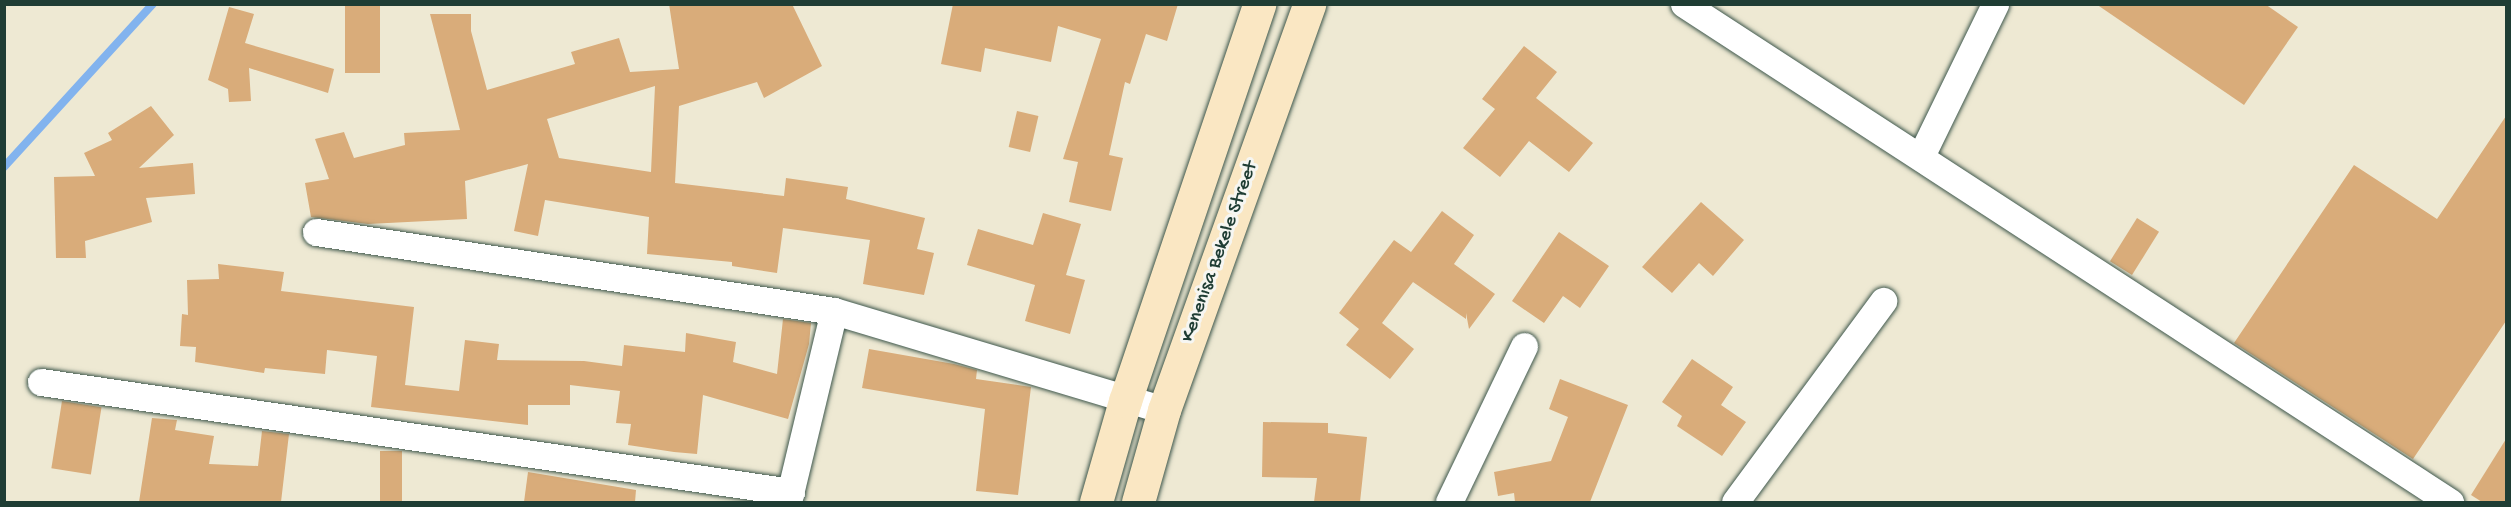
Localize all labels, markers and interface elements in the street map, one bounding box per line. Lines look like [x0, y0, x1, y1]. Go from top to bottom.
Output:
street label: Kenenisa Bekele Street [1176, 158, 1264, 346]

